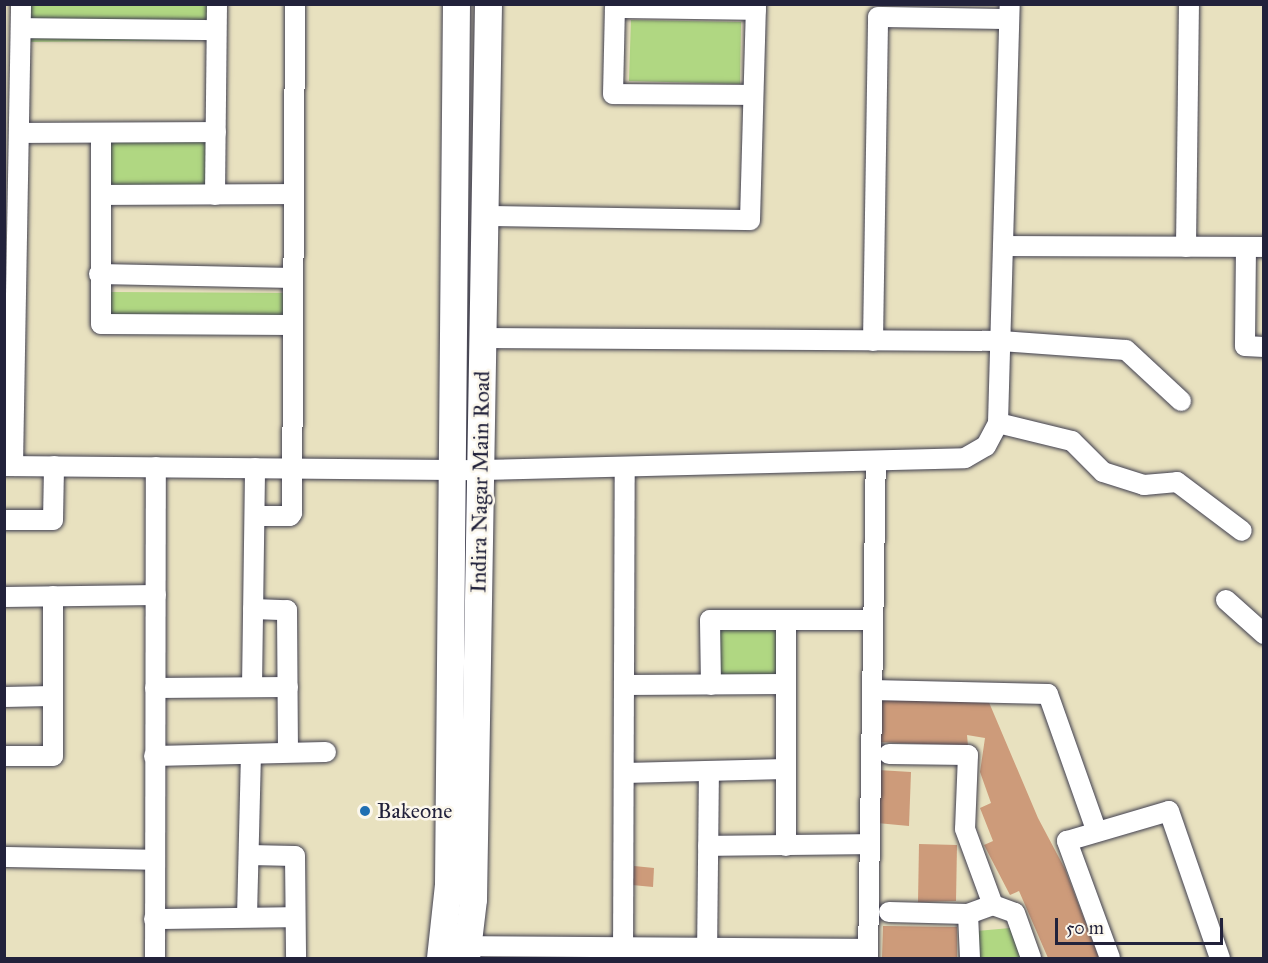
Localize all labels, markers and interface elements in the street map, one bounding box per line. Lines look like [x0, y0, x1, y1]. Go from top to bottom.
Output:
street label: Indira Nagar Main Road [465, 371, 495, 593]
place label: Bakeone [377, 798, 452, 824]
marker: Bakeone [358, 804, 372, 818]
scale bar [1058, 906, 1226, 944]
text: 50 m [1066, 917, 1104, 939]

